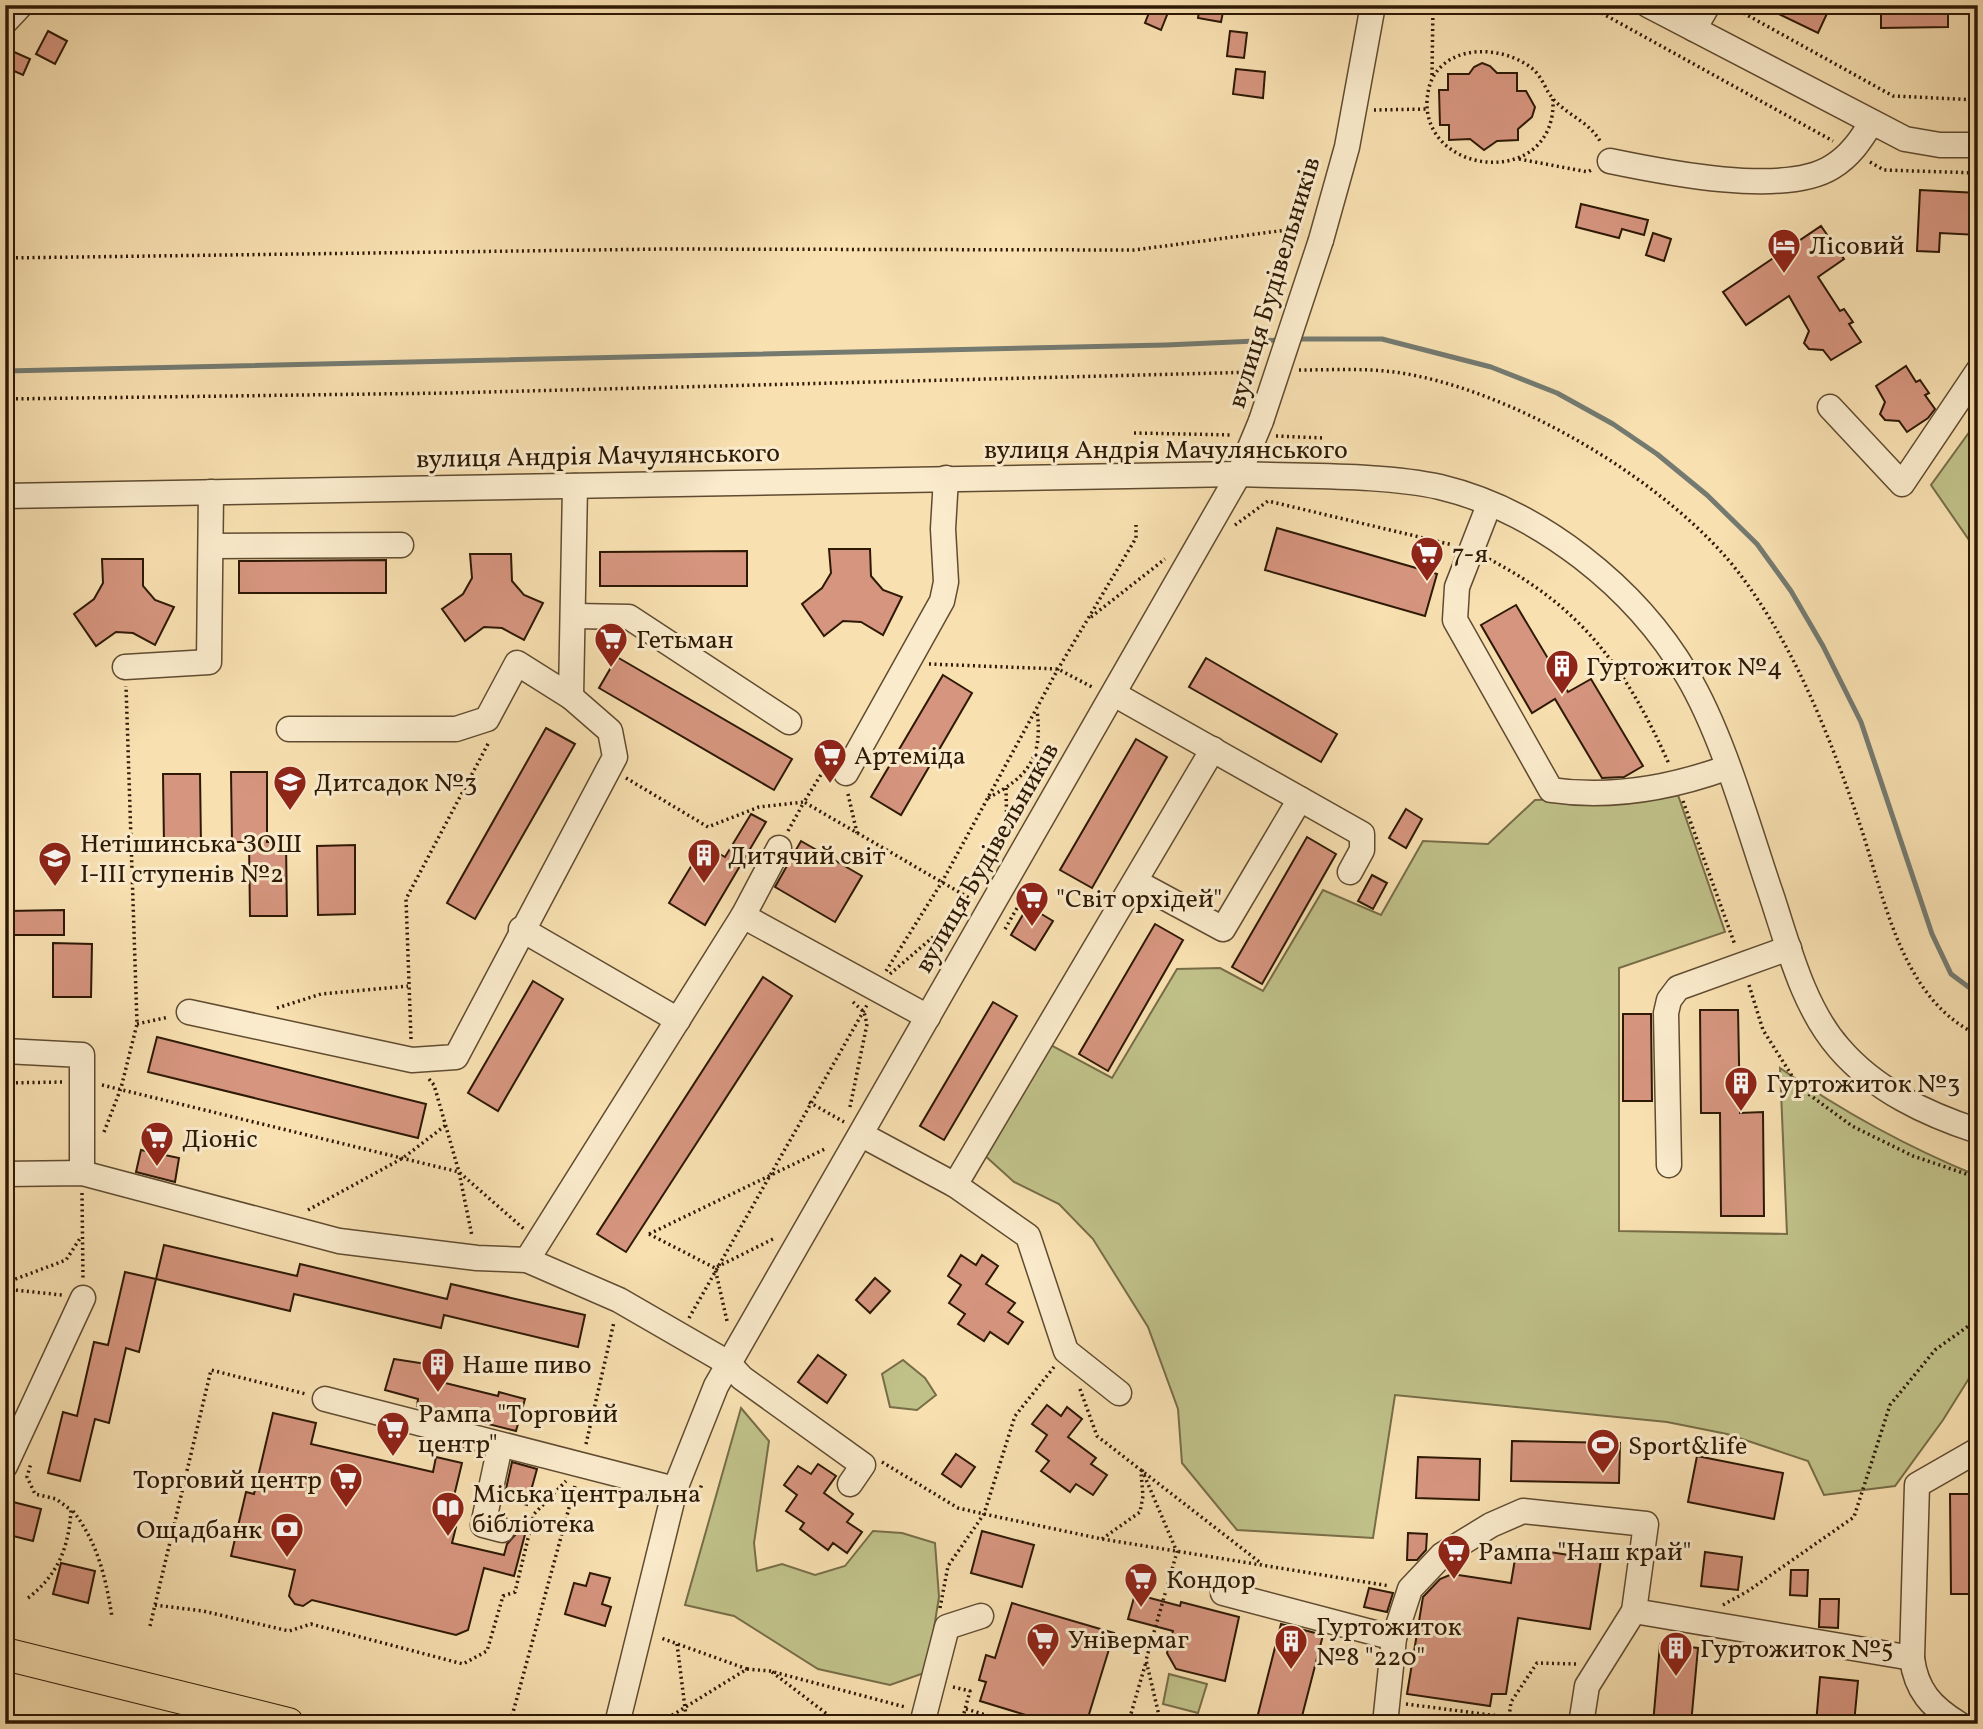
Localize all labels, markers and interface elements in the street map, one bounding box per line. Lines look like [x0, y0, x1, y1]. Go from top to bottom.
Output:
street label: вулиця Будівельників [1220, 153, 1330, 413]
hotel icon: Лісовий [1765, 226, 1803, 275]
place label: Лісовий [1809, 229, 1905, 265]
street label: вулиця Андрія Мачулянського [984, 433, 1348, 469]
street label: вулиця Андрія Мачулянського [416, 436, 780, 478]
supermarket icon: 7-я [1408, 534, 1446, 583]
place label: 7-я [1452, 537, 1488, 573]
supermarket icon: Гетьман [592, 620, 630, 669]
place label: Гетьман [636, 623, 734, 659]
building icon: Гуртожиток №4 [1543, 647, 1581, 696]
place label: Гуртожиток №4 [1586, 650, 1783, 686]
supermarket icon: Артеміда [811, 736, 849, 785]
street label: вулиця Будівельників [907, 736, 1069, 980]
place label: Артеміда [854, 739, 966, 775]
school or university icon: Дитсадок №3 [271, 763, 309, 812]
place label: Дитсадок №3 [314, 766, 477, 802]
place label: Нетішинська ЗОШ І-ІІІ ступенів №2 [80, 827, 302, 893]
building icon: Дитячий світ [685, 836, 723, 885]
school or university icon: Нетішинська ЗОШ І-ІІІ ступенів №2 [36, 839, 74, 888]
place label: Дитячий світ [728, 839, 886, 875]
supermarket icon: "Світ орхідей" [1013, 879, 1051, 928]
place label: "Світ орхідей" [1056, 882, 1222, 918]
building icon: Гуртожиток №3 [1722, 1064, 1760, 1113]
place label: Гуртожиток №3 [1766, 1067, 1960, 1103]
supermarket icon: Діоніс [138, 1119, 176, 1168]
place label: Діоніс [182, 1122, 258, 1158]
building icon: Наше пиво [419, 1345, 457, 1394]
place label: Наше пиво [462, 1348, 592, 1384]
place label: Рампа "Торговий центр" [418, 1397, 618, 1463]
supermarket icon: Рампа "Торговий центр" [374, 1409, 412, 1458]
sports icon: Sport&life [1584, 1426, 1622, 1475]
place label: Sport&life [1628, 1429, 1747, 1465]
supermarket icon: Торговий центр [327, 1460, 365, 1509]
place label: Торговий центр [133, 1463, 322, 1499]
place label: Міська центральна бібліотека [472, 1477, 701, 1543]
library icon: Міська центральна бібліотека [429, 1489, 467, 1538]
bank icon: Ощадбанк [268, 1510, 306, 1559]
place label: Ощадбанк [136, 1513, 262, 1549]
supermarket icon: Рампа "Наш край" [1435, 1532, 1473, 1581]
place label: Рампа "Наш край" [1478, 1535, 1691, 1571]
supermarket icon: Кондор [1122, 1560, 1160, 1609]
place label: Кондор [1166, 1563, 1256, 1599]
place label: Гуртожиток №8 "220" [1316, 1610, 1462, 1676]
supermarket icon: Універмаг [1024, 1620, 1062, 1669]
building icon: Гуртожиток №8 "220" [1272, 1622, 1310, 1671]
place label: Універмаг [1068, 1623, 1189, 1659]
building icon: Гуртожиток №5 [1657, 1629, 1695, 1678]
place label: Гуртожиток №5 [1700, 1632, 1894, 1668]

